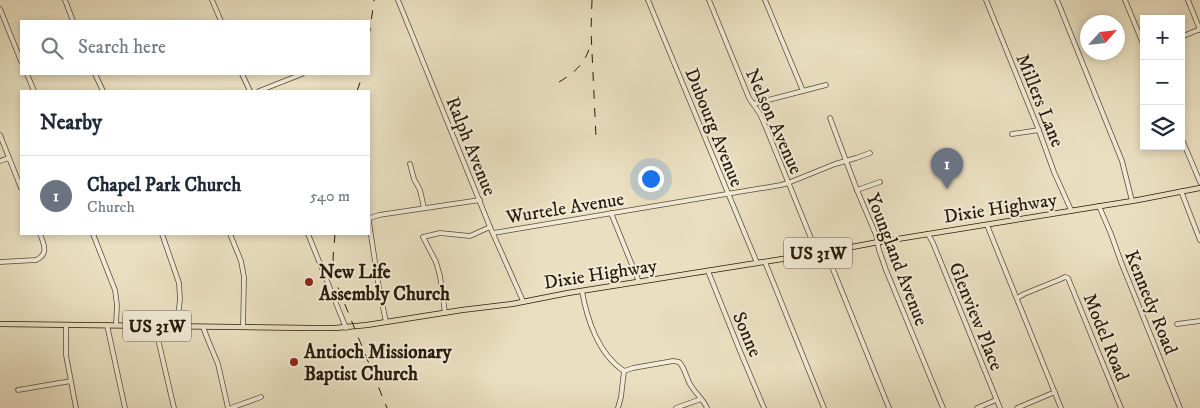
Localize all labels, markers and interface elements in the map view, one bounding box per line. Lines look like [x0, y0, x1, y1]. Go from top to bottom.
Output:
north arrow [1080, 15, 1125, 60]
map controls [1140, 15, 1185, 150]
button: + [1140, 15, 1185, 60]
search box [20, 20, 370, 75]
icon: search [38, 34, 66, 62]
text: Search here [78, 36, 166, 59]
street label: Millers Lane [1011, 51, 1069, 151]
button: − [1140, 60, 1185, 105]
street label: Dubourg Avenue [679, 65, 748, 190]
street label: Nelson Avenue [740, 65, 807, 178]
street label: Ralph Avenue [440, 94, 501, 200]
button: layers [1140, 105, 1185, 150]
text: Nearby [40, 110, 102, 136]
pin: 1 [931, 148, 963, 189]
your location [638, 166, 664, 192]
text: Chapel Park Church [87, 174, 241, 197]
text: 1 [53, 186, 59, 206]
text: 540 m [310, 186, 350, 206]
street label: Wurtele Avenue [504, 188, 626, 229]
street label: Dixie Highway [942, 188, 1059, 229]
street label: Youngland Avenue [861, 190, 933, 329]
text: Church [87, 197, 135, 217]
road number: US 31W [784, 238, 852, 268]
street label: Kennedy Road [1119, 247, 1182, 359]
street label: Dixie Highway [542, 254, 659, 295]
street label: Glenview Place [943, 259, 1008, 374]
place label: New Life Assembly Church [318, 261, 451, 306]
marker: New Life Assembly Church [303, 276, 315, 288]
street label: Model Road [1078, 290, 1134, 385]
street label: Sonne [727, 309, 766, 361]
road number: US 31W [123, 310, 191, 342]
place label: Antioch Missionary Baptist Church [303, 341, 453, 386]
marker: Antioch Missionary Baptist Church [288, 356, 300, 368]

